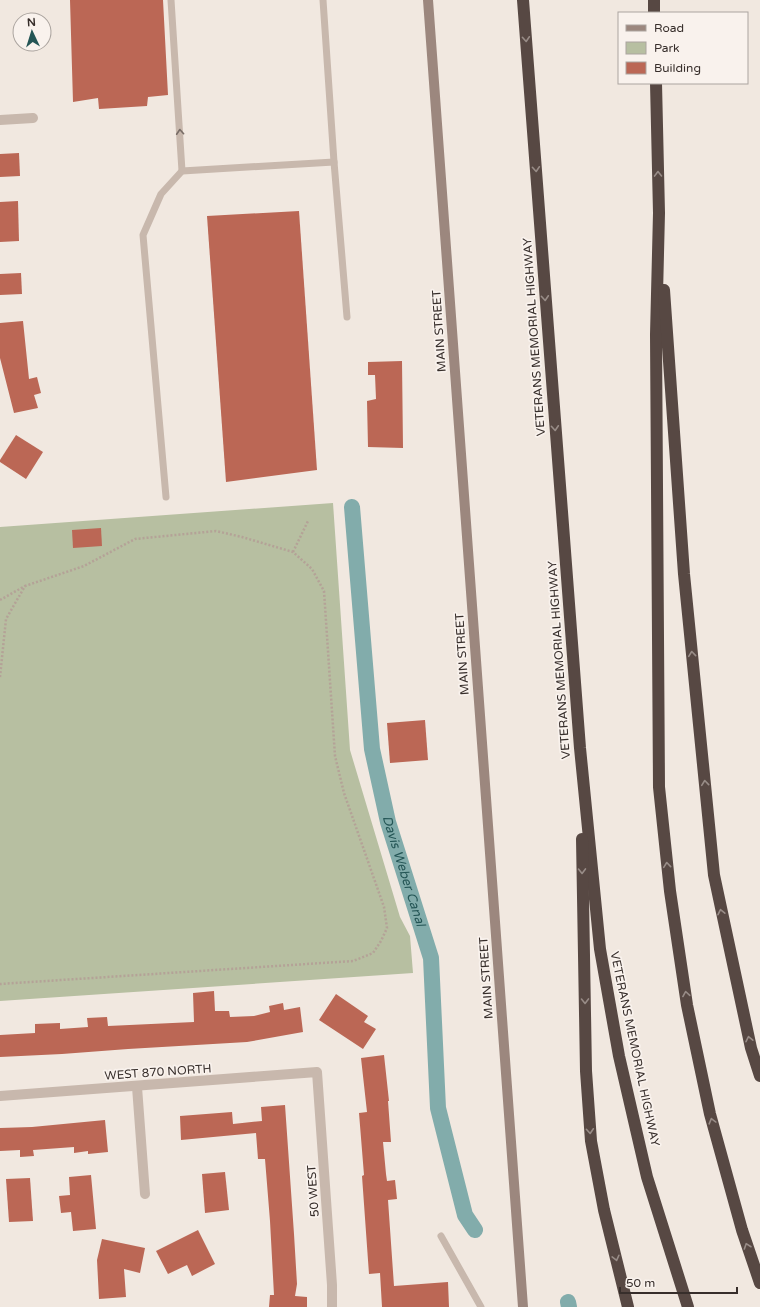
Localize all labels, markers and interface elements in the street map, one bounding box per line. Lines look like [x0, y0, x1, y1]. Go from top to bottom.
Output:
north arrow [12, 12, 52, 52]
legend [618, 12, 748, 84]
text: N [26, 16, 36, 29]
text: Road [654, 21, 684, 35]
one-way arrow [522, 36, 531, 42]
text: Park [654, 41, 680, 55]
text: Building [654, 61, 701, 75]
one-way arrow [175, 129, 184, 135]
one-way arrow [531, 166, 540, 172]
one-way arrow [654, 171, 662, 177]
street label: VETERANS MEMORIAL HIGHWAY [520, 237, 548, 437]
street label: MAIN STREET [429, 289, 449, 372]
one-way arrow [541, 295, 550, 301]
one-way arrow [551, 425, 560, 431]
street label: VETERANS MEMORIAL HIGHWAY [545, 560, 573, 760]
street label: MAIN STREET [452, 612, 472, 695]
one-way arrow [688, 651, 697, 657]
one-way arrow [700, 780, 709, 786]
water label: Davis Weber Canal [379, 814, 429, 930]
one-way arrow [663, 862, 672, 868]
one-way arrow [578, 868, 586, 874]
one-way arrow [718, 909, 726, 915]
street label: MAIN STREET [476, 936, 496, 1019]
street label: VETERANS MEMORIAL HIGHWAY [607, 950, 663, 1148]
one-way arrow [682, 991, 691, 997]
one-way arrow [581, 998, 589, 1004]
one-way arrow [746, 1036, 754, 1042]
street label: WEST 870 NORTH [104, 1061, 212, 1083]
one-way arrow [708, 1118, 717, 1125]
one-way arrow [586, 1128, 595, 1134]
street label: 50 WEST [304, 1164, 322, 1218]
one-way arrow [744, 1243, 752, 1250]
one-way arrow [611, 1255, 619, 1261]
scale bar [620, 1269, 737, 1295]
text: 50 m [626, 1276, 655, 1290]

